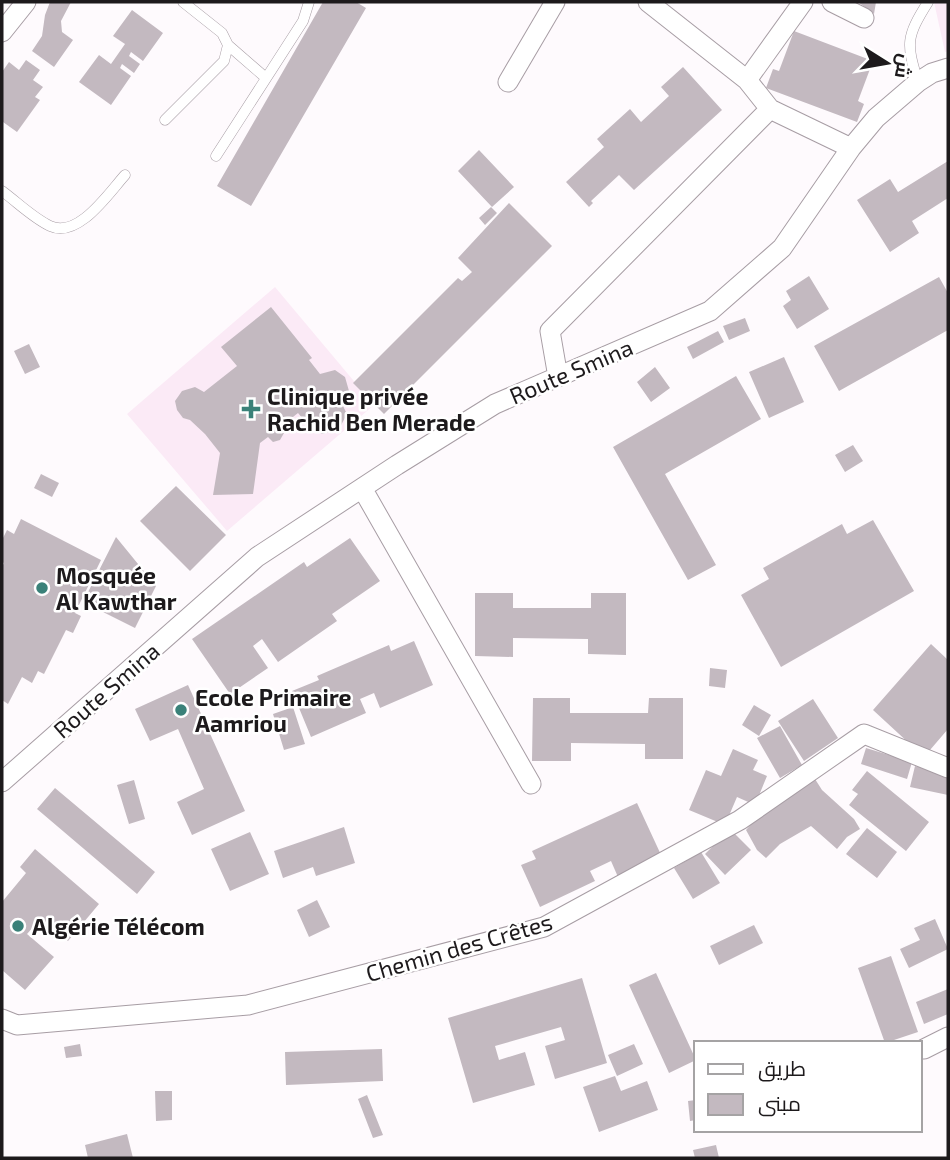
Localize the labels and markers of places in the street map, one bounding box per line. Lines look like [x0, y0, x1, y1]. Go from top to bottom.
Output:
place label: Clinique privée Rachid Ben Merade [267, 382, 476, 436]
marker: Clinique privée Rachid Ben Merade [241, 399, 261, 419]
place label: Mosquée Al Kawthar [56, 561, 177, 615]
marker: Mosquée Al Kawthar [34, 580, 50, 596]
place label: Ecole Primaire Aamriou [195, 683, 352, 737]
marker: Ecole Primaire Aamriou [173, 702, 189, 718]
place label: Algérie Télécom [32, 912, 205, 940]
marker: Algérie Télécom [10, 918, 26, 934]

